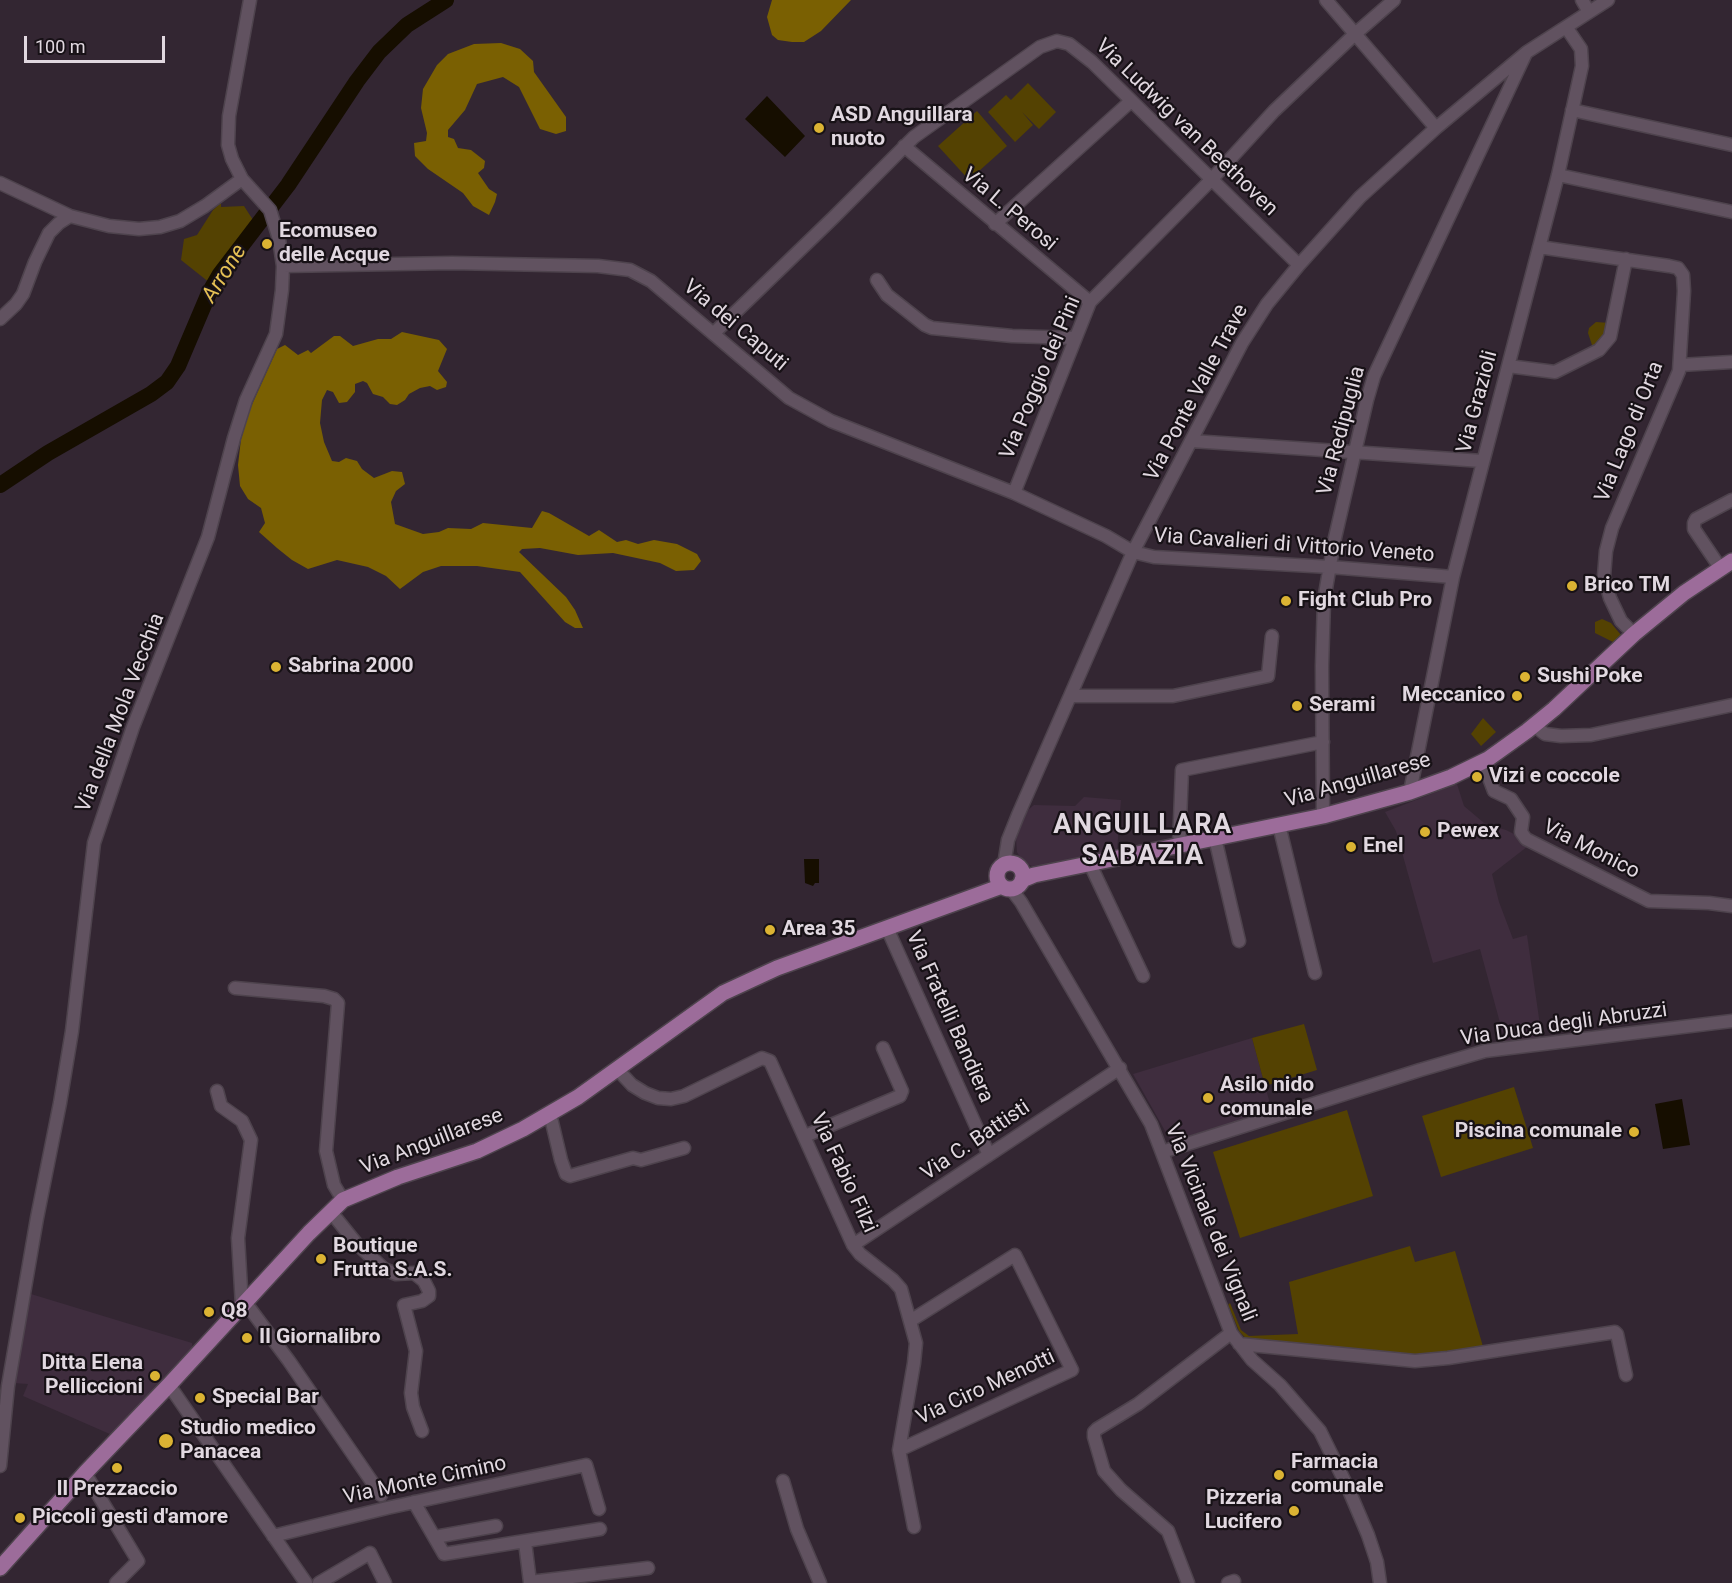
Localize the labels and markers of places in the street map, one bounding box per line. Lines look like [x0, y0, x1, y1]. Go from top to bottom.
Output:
place label: ASD Anguillara nuoto [831, 103, 973, 153]
marker: ASD Anguillara nuoto [812, 121, 826, 135]
place label: Ecomuseo delle Acque [279, 219, 390, 269]
marker: Ecomuseo delle Acque [260, 237, 274, 251]
place label: Brico TM [1584, 573, 1670, 599]
marker: Brico TM [1565, 579, 1579, 593]
place label: Fight Club Pro [1298, 588, 1432, 614]
marker: Fight Club Pro [1279, 594, 1293, 608]
place label: Sabrina 2000 [288, 654, 414, 680]
marker: Sabrina 2000 [269, 660, 283, 674]
place label: Sushi Poke [1537, 664, 1643, 690]
marker: Sushi Poke [1518, 670, 1532, 684]
place label: Meccanico [1402, 683, 1505, 709]
marker: Meccanico [1510, 689, 1524, 703]
place label: Serami [1309, 693, 1376, 719]
marker: Serami [1290, 699, 1304, 713]
place label: Vizi e coccole [1489, 764, 1620, 790]
marker: Vizi e coccole [1470, 770, 1484, 784]
place label: Pewex [1437, 819, 1499, 845]
marker: Pewex [1418, 825, 1432, 839]
place label: Enel [1363, 834, 1403, 860]
marker: Enel [1344, 840, 1358, 854]
place label: Area 35 [782, 917, 856, 943]
marker: Area 35 [763, 923, 777, 937]
place label: Asilo nido comunale [1220, 1073, 1314, 1123]
marker: Asilo nido comunale [1201, 1091, 1215, 1105]
place label: Piscina comunale [1455, 1119, 1622, 1145]
marker: Piscina comunale [1627, 1125, 1641, 1139]
place label: Boutique Frutta S.A.S. [333, 1234, 453, 1284]
marker: Boutique Frutta S.A.S. [314, 1252, 328, 1266]
place label: Q8 [221, 1299, 248, 1325]
marker: Q8 [202, 1305, 216, 1319]
place label: Il Giornalibro [259, 1325, 381, 1351]
marker: Il Giornalibro [240, 1331, 254, 1345]
place label: Ditta Elena Pelliccioni [41, 1351, 143, 1401]
marker: Ditta Elena Pelliccioni [148, 1369, 162, 1383]
place label: Special Bar [212, 1385, 319, 1411]
marker: Special Bar [193, 1391, 207, 1405]
place label: Studio medico Panacea [180, 1416, 316, 1466]
marker: Studio medico Panacea [157, 1432, 175, 1450]
place label: Farmacia comunale [1291, 1450, 1384, 1500]
marker: Il Prezzaccio [110, 1461, 124, 1475]
marker: Farmacia comunale [1272, 1468, 1286, 1482]
place label: Il Prezzaccio [56, 1477, 178, 1503]
place label: Pizzeria Lucifero [1205, 1486, 1282, 1536]
marker: Pizzeria Lucifero [1287, 1504, 1301, 1518]
place label: Piccoli gesti d'amore [32, 1505, 228, 1531]
marker: Piccoli gesti d'amore [13, 1511, 27, 1525]

